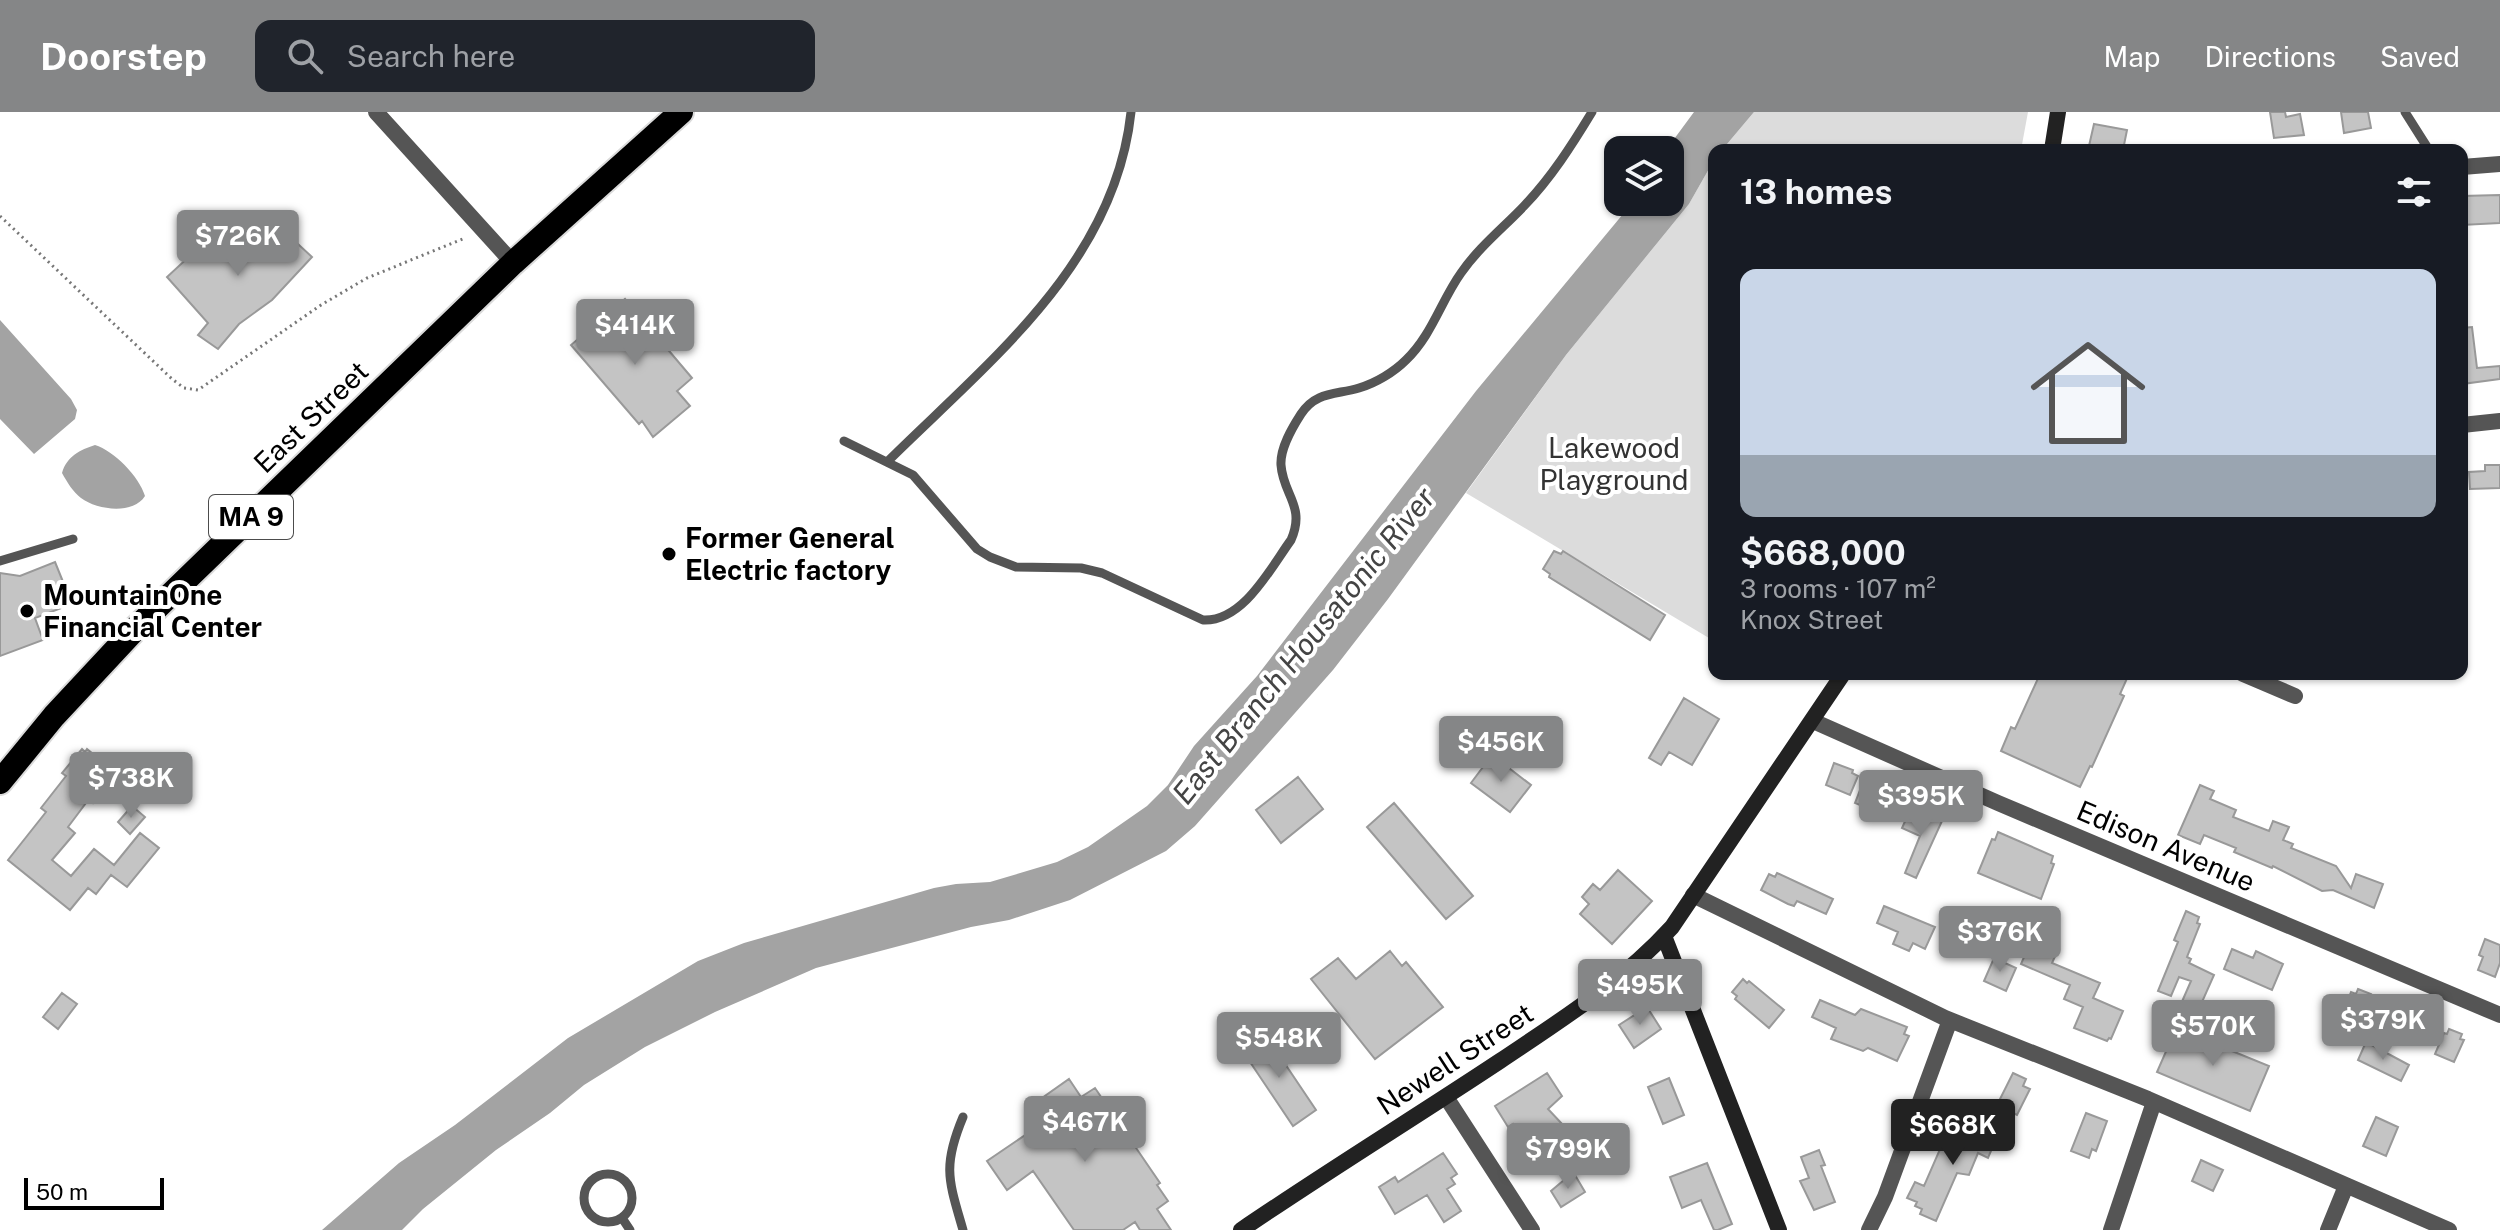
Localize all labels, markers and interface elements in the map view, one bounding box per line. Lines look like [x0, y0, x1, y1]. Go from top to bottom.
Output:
search box [255, 20, 815, 92]
text: Doorstep [40, 34, 207, 79]
icon: search [283, 34, 327, 78]
text: Search here [347, 38, 515, 74]
text: Map [2104, 40, 2160, 73]
text: Directions [2204, 40, 2336, 73]
text: Saved [2380, 40, 2460, 73]
map controls [1604, 136, 1684, 216]
button: layers [1604, 136, 1684, 216]
icon: filters [2392, 170, 2436, 214]
text: 13 homes [1740, 172, 1892, 212]
pin: $726K [182, 210, 294, 278]
text: $726K [195, 220, 281, 251]
pin: $414K [579, 299, 691, 367]
text: $414K [594, 309, 676, 340]
icon: home [2016, 321, 2160, 465]
street label: East Street [247, 354, 375, 479]
park label: Lakewood Playground [1540, 431, 1688, 496]
water label: East Branch Housatonic River [1164, 479, 1442, 811]
road number: MA 9 [209, 495, 293, 539]
place label: Former General Electric factory [685, 521, 895, 586]
text: $668,000 [1740, 533, 1906, 573]
marker: Former General Electric factory [660, 545, 678, 563]
text: 3 rooms · 107 m² [1740, 573, 1936, 604]
place label: MountainOne Financial Center [43, 578, 262, 643]
marker: MountainOne Financial Center [18, 602, 36, 620]
text: Knox Street [1740, 604, 1883, 635]
pin: $456K [1445, 716, 1557, 784]
text: $456K [1457, 726, 1545, 757]
pin: $738K [75, 752, 187, 820]
text: $738K [87, 762, 175, 793]
pin: $395K [1865, 770, 1977, 838]
text: $395K [1877, 780, 1965, 811]
street label: Edison Avenue [2072, 793, 2260, 898]
pin: $376K [1944, 906, 2056, 974]
text: $376K [1957, 916, 2043, 947]
pin: $495K [1584, 959, 1696, 1027]
text: $495K [1596, 969, 1684, 1000]
pin: $379K [2327, 994, 2439, 1062]
street label: Newell Street [1371, 996, 1539, 1121]
pin: $570K [2157, 1000, 2269, 1068]
text: $379K [2340, 1004, 2426, 1035]
text: $570K [2170, 1010, 2256, 1041]
pin: $548K [1223, 1012, 1335, 1080]
text: $548K [1235, 1022, 1323, 1053]
pin: $467K [1029, 1096, 1141, 1164]
pin: $668K [1897, 1099, 2009, 1167]
text: $467K [1042, 1106, 1128, 1137]
text: $668K [1909, 1109, 1997, 1140]
pin: $799K [1512, 1123, 1624, 1191]
text: $799K [1525, 1133, 1611, 1164]
scale bar [24, 1174, 164, 1210]
text: 50 m [36, 1179, 88, 1205]

